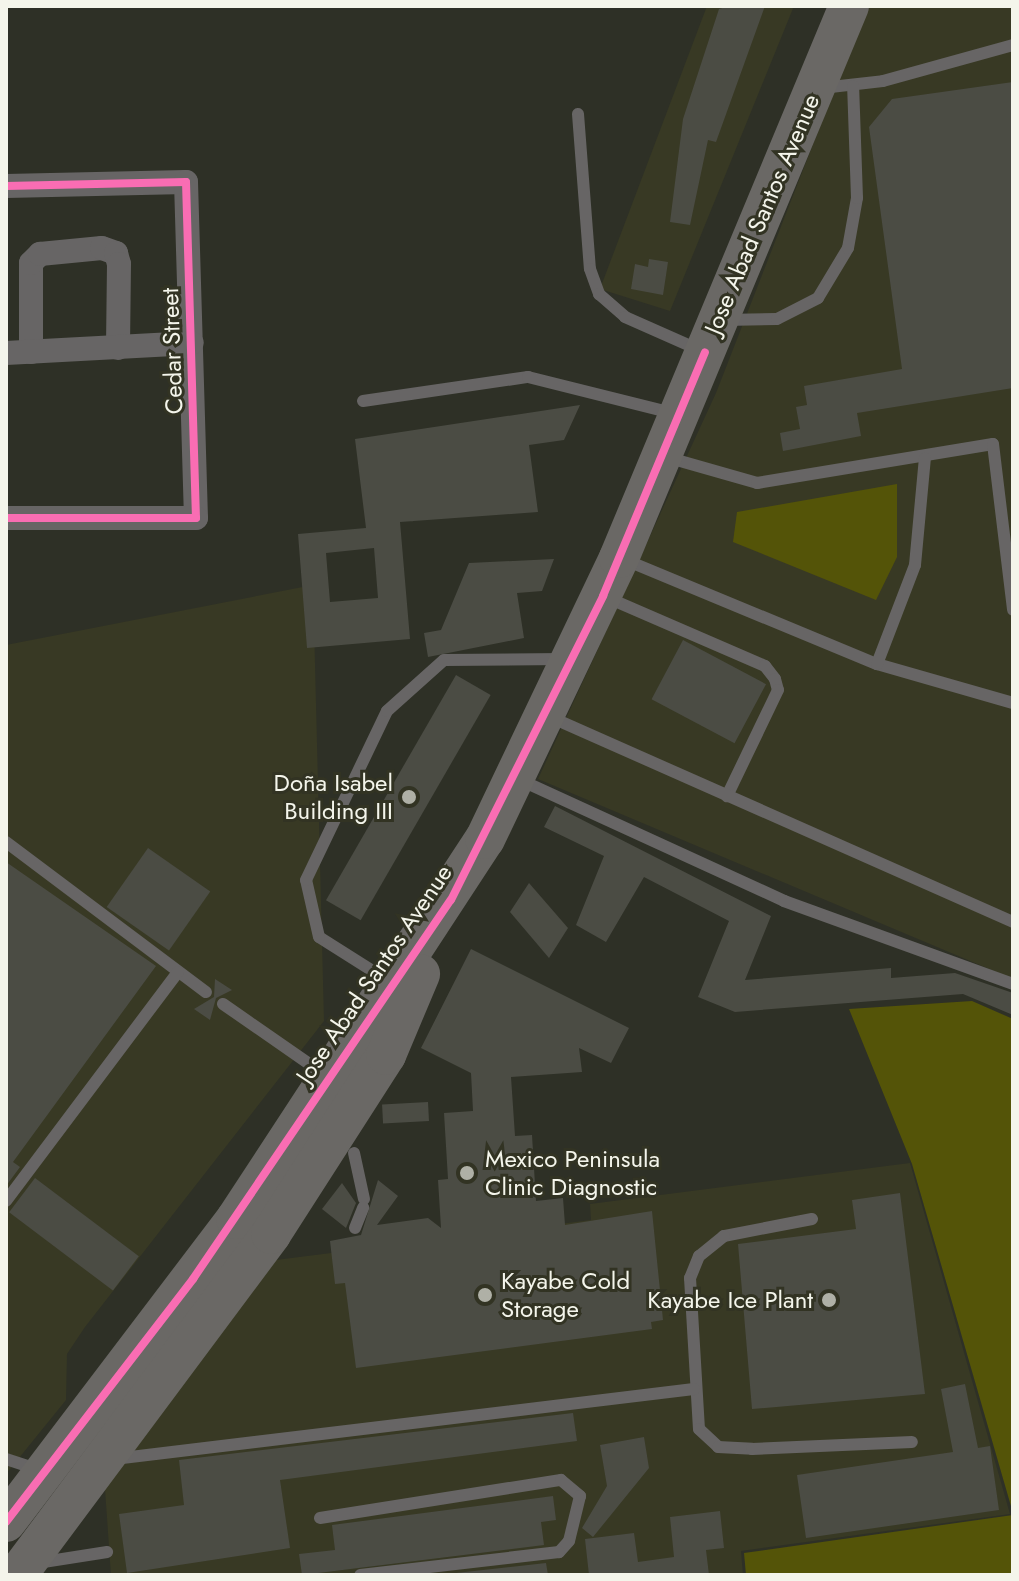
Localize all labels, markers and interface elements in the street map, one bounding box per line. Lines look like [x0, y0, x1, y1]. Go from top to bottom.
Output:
street label: Jose Abad Santos Avenue [698, 90, 826, 338]
street label: Cedar Street [155, 287, 189, 415]
place label: Doña Isabel Building III [274, 769, 393, 825]
marker: Doña Isabel Building III [400, 788, 418, 806]
street label: Jose Abad Santos Avenue [290, 859, 458, 1089]
place label: Mexico Peninsula Clinic Diagnostic [485, 1145, 660, 1201]
marker: Mexico Peninsula Clinic Diagnostic [456, 1162, 478, 1184]
place label: Kayabe Cold Storage [501, 1267, 630, 1323]
marker: Kayabe Cold Storage [476, 1286, 494, 1304]
place label: Kayabe Ice Plant [647, 1286, 813, 1314]
marker: Kayabe Ice Plant [820, 1291, 838, 1309]

